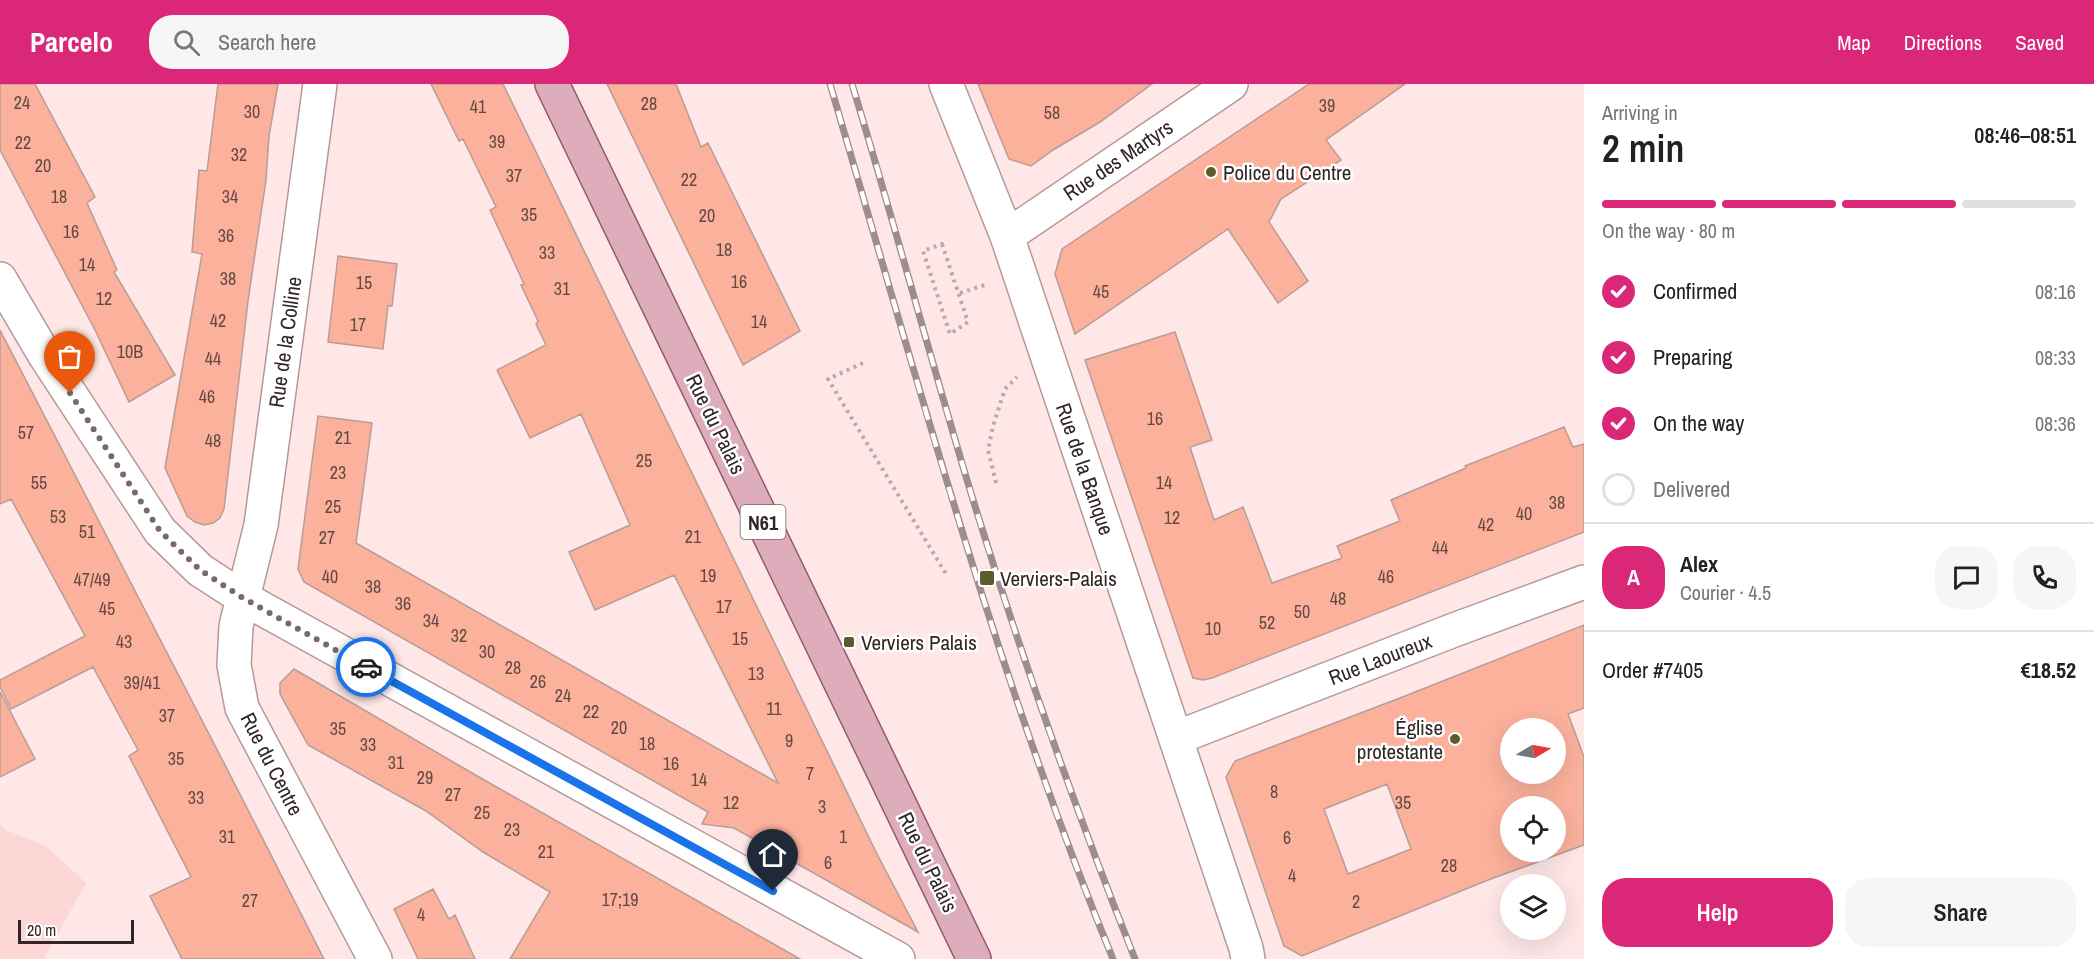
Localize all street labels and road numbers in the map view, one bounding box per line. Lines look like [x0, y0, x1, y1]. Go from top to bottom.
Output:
street label: Rue des Martyrs [1058, 113, 1178, 207]
street label: Rue de la Colline [261, 275, 309, 409]
street label: Rue du Palais [679, 369, 753, 479]
street label: Rue de la Banque [1049, 399, 1121, 539]
road number: N61 [740, 505, 786, 539]
street label: Rue Laoureux [1324, 626, 1436, 692]
street label: Rue du Centre [234, 708, 310, 820]
street label: Rue du Palais [891, 807, 965, 917]

